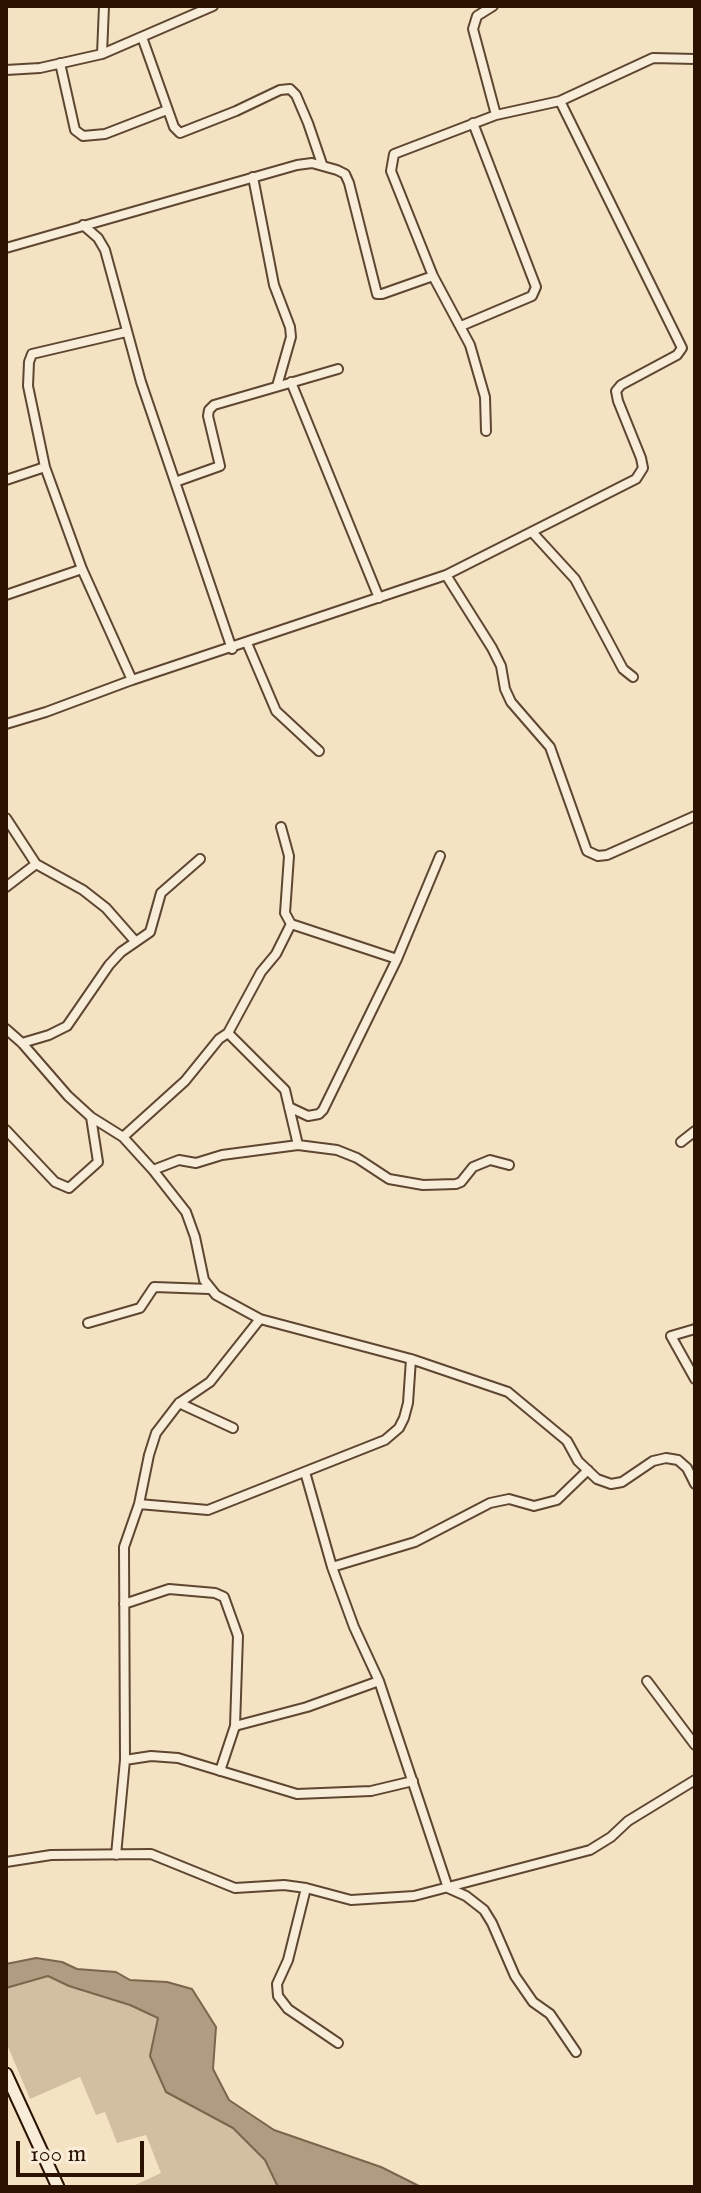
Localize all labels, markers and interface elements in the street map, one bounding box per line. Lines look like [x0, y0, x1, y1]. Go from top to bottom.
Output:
scale bar [20, 2125, 148, 2175]
text: 100 m [30, 2139, 86, 2170]

